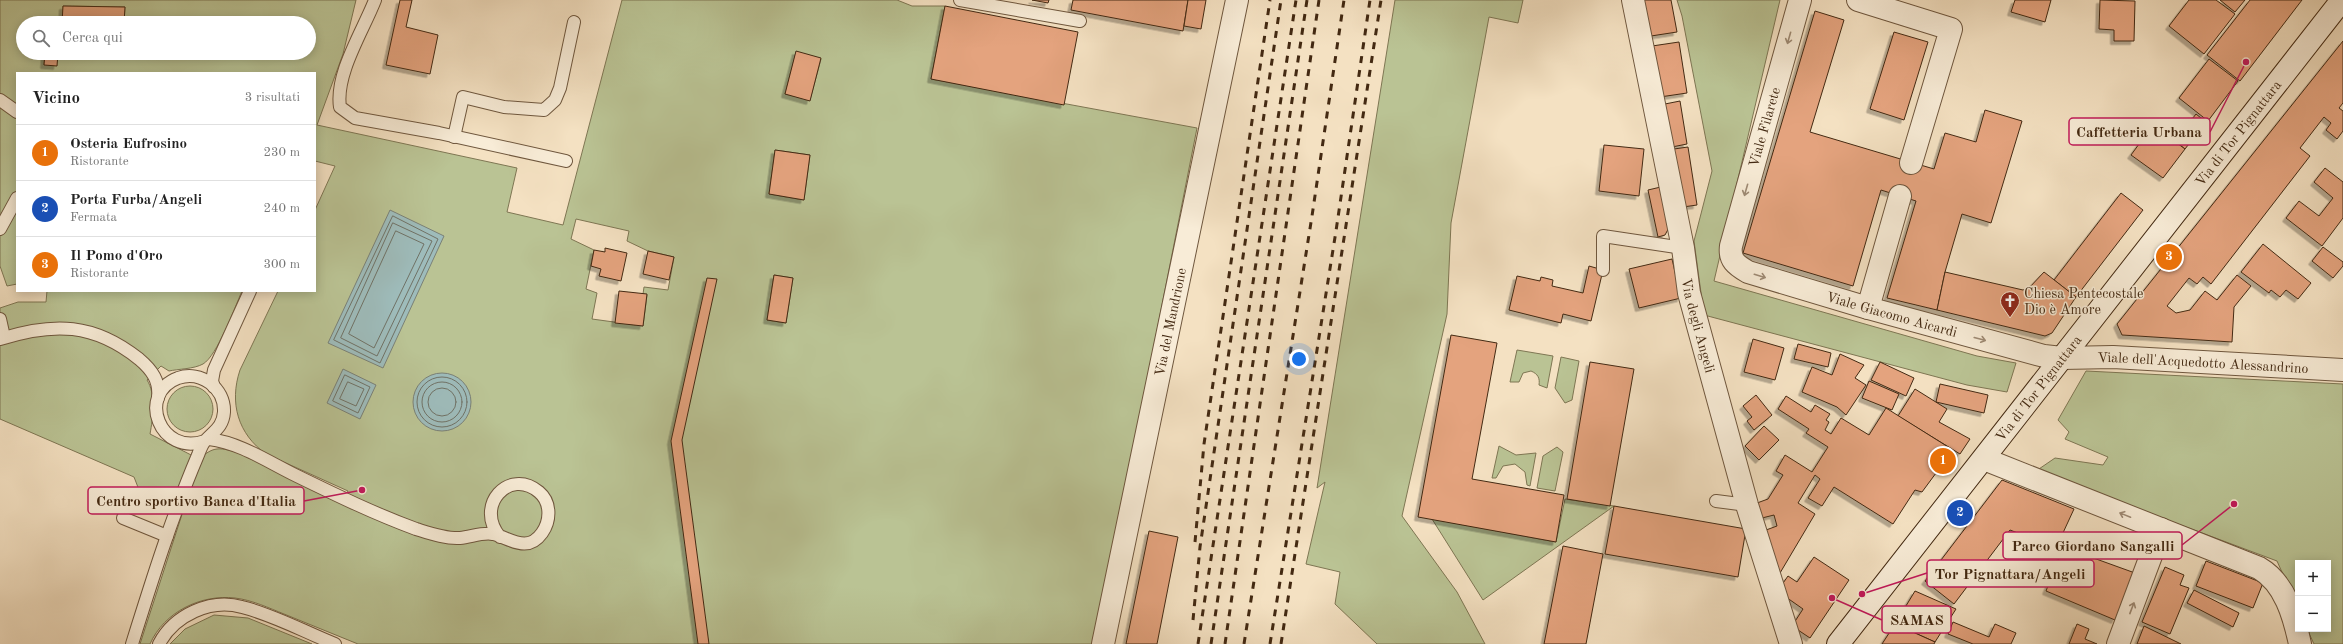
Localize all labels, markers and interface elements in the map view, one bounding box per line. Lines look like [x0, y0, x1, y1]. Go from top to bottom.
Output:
search box [16, 16, 316, 60]
icon: search [30, 27, 52, 49]
text: Cerca qui [62, 31, 123, 46]
one-way arrow [1785, 31, 1792, 44]
street label: Via di Tor Pignattara [2193, 78, 2284, 189]
street label: Viale Filarete [1747, 86, 1783, 169]
text: Vicino [32, 90, 80, 107]
text: 3 risultati [245, 91, 300, 104]
callout: Caffetteria Urbana [2069, 118, 2210, 145]
text: Caffetteria Urbana [2076, 126, 2202, 141]
text: Osteria Eufrosino [70, 137, 187, 152]
text: 1 [41, 146, 49, 159]
text: 230 m [263, 146, 300, 159]
text: Ristorante [70, 155, 129, 168]
one-way arrow [1742, 183, 1750, 196]
text: Porta Furba/Angeli [70, 193, 202, 208]
text: 2 [41, 202, 49, 215]
text: 240 m [263, 202, 300, 215]
text: Fermata [70, 211, 117, 224]
pin: 3 [2156, 242, 2182, 272]
text: Il Pomo d'Oro [70, 249, 163, 264]
text: 3 [41, 258, 49, 271]
text: 300 m [263, 258, 300, 271]
text: Ristorante [70, 267, 129, 280]
street label: Via del Mandrione [1153, 267, 1189, 378]
one-way arrow [1754, 273, 1767, 280]
street label: Via degli Angeli [1679, 277, 1717, 375]
place label: Chiesa Pentecostale Dio è Amore [2024, 287, 2143, 317]
street label: Viale Giacomo Aicardi [1824, 290, 1959, 340]
church icon: Chiesa Pentecostale Dio è Amore [1999, 290, 2021, 318]
street label: Via di Tor Pignattara [1993, 333, 2085, 444]
one-way arrow [1973, 336, 1986, 343]
your location [1289, 349, 1309, 369]
street label: Viale dell'Acquedotto Alessandrino [2097, 351, 2309, 376]
pin: 1 [1930, 446, 1956, 476]
callout: Centro sportivo Banca d'Italia [88, 487, 304, 514]
text: Centro sportivo Banca d'Italia [96, 495, 296, 510]
pin: 2 [1947, 498, 1973, 528]
one-way arrow [2119, 511, 2131, 519]
callout: Parco Giordano Sangalli [2003, 532, 2182, 559]
text: Parco Giordano Sangalli [2012, 540, 2174, 555]
callout: Tor Pignattara/Angeli [1927, 560, 2094, 587]
map controls [2295, 560, 2331, 632]
button: + [2295, 560, 2331, 596]
text: Tor Pignattara/Angeli [1935, 568, 2085, 583]
button: − [2295, 596, 2331, 632]
one-way arrow [2128, 602, 2136, 614]
callout: SAMAS [1882, 606, 1951, 633]
text: SAMAS [1890, 614, 1944, 629]

